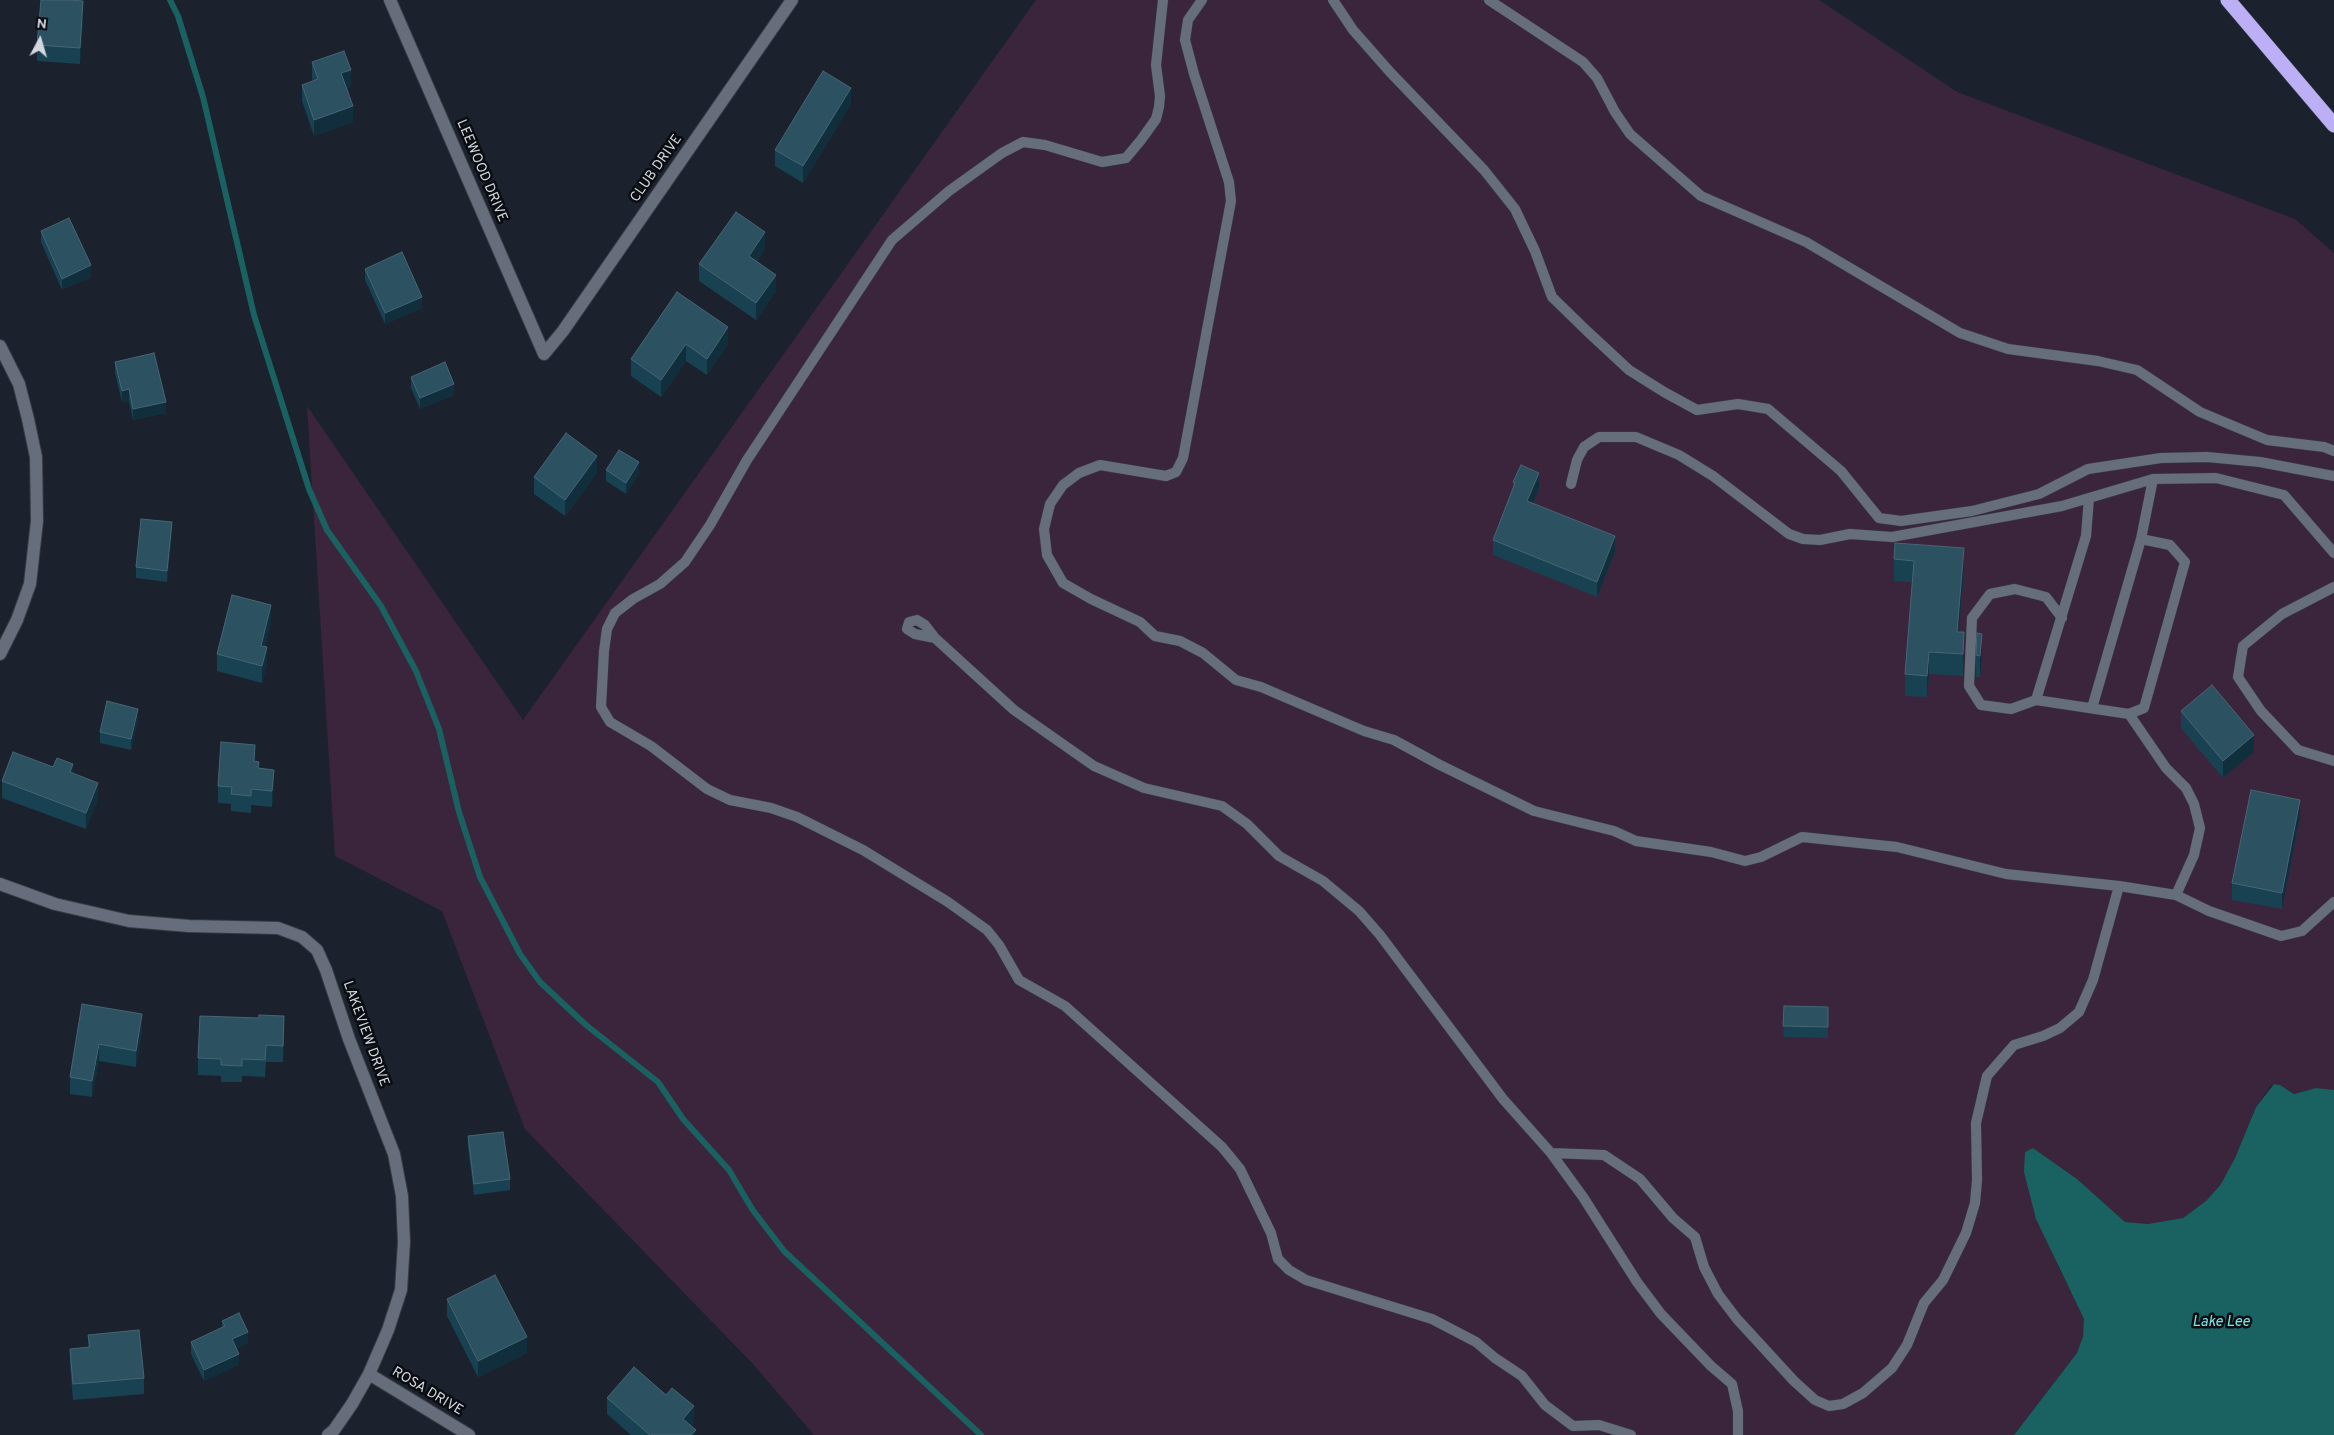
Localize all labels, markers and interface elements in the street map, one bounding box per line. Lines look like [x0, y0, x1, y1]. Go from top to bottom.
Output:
north arrow [15, 15, 65, 65]
text: N [36, 16, 48, 34]
street label: LEEWOOD DRIVE [452, 117, 510, 225]
street label: CLUB DRIVE [628, 132, 686, 206]
street label: LAKEVIEW DRIVE [338, 979, 392, 1089]
water label: Lake Lee [2192, 1314, 2250, 1332]
street label: ROSA DRIVE [388, 1364, 466, 1420]

